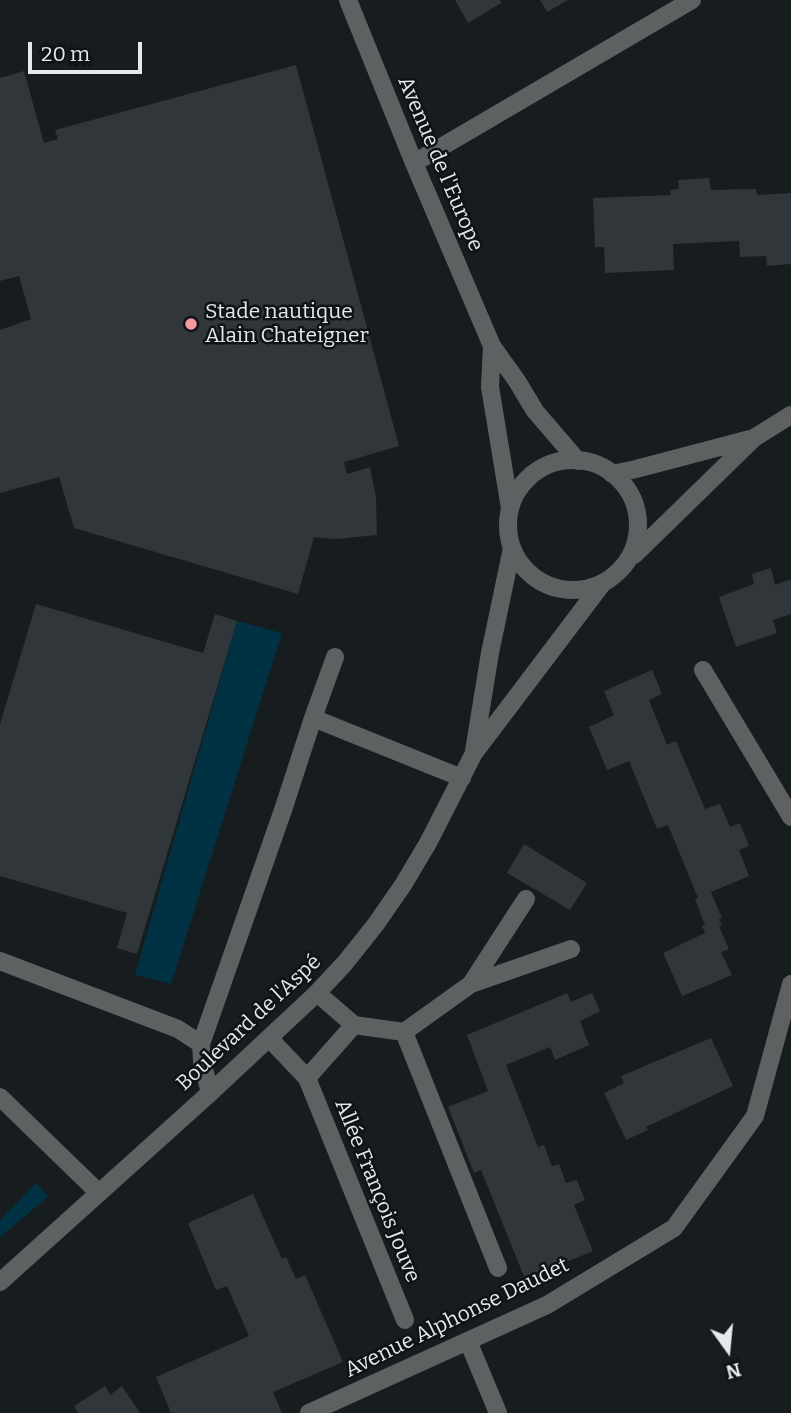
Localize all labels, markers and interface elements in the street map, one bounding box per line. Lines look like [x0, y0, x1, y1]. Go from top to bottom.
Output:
scale bar [32, 28, 145, 72]
text: 20 m [41, 41, 90, 67]
street label: Avenue de l'Europe [392, 73, 488, 255]
place label: Stade nautique Alain Chateigner [205, 299, 369, 349]
marker: Stade nautique Alain Chateigner [183, 316, 199, 332]
street label: Boulevard de l'Aspé [172, 950, 326, 1096]
street label: Allée François Jouve [329, 1096, 425, 1286]
street label: Avenue Alphonse Daudet [341, 1253, 573, 1383]
north arrow [693, 1315, 763, 1385]
text: N [724, 1358, 744, 1384]

